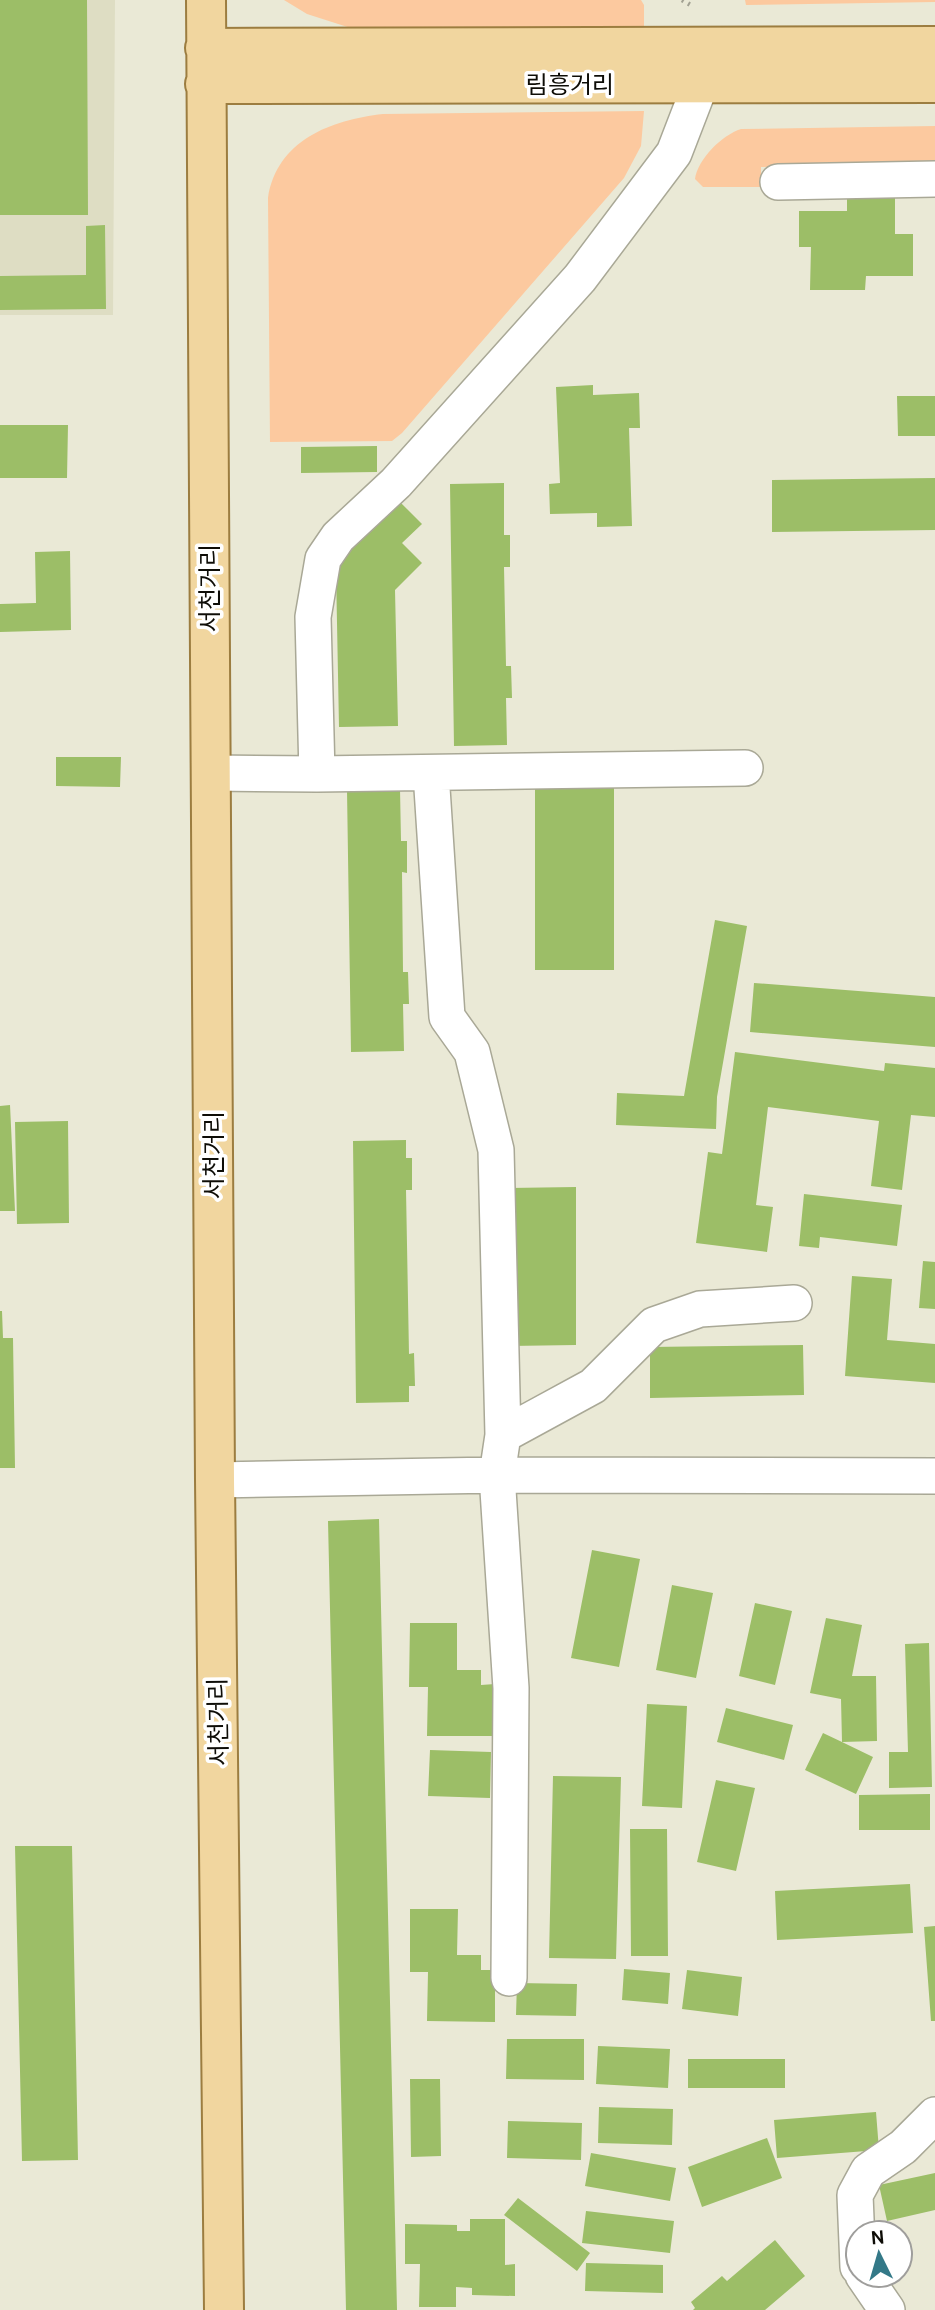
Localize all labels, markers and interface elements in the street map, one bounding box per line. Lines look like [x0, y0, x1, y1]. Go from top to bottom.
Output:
street label: 림흥거리 [526, 70, 614, 99]
street label: 서천거리 [195, 544, 224, 632]
street label: 서천거리 [199, 1111, 228, 1199]
street label: 서천거리 [203, 1678, 233, 1766]
north arrow [844, 2219, 914, 2289]
text: N [870, 2226, 885, 2250]

